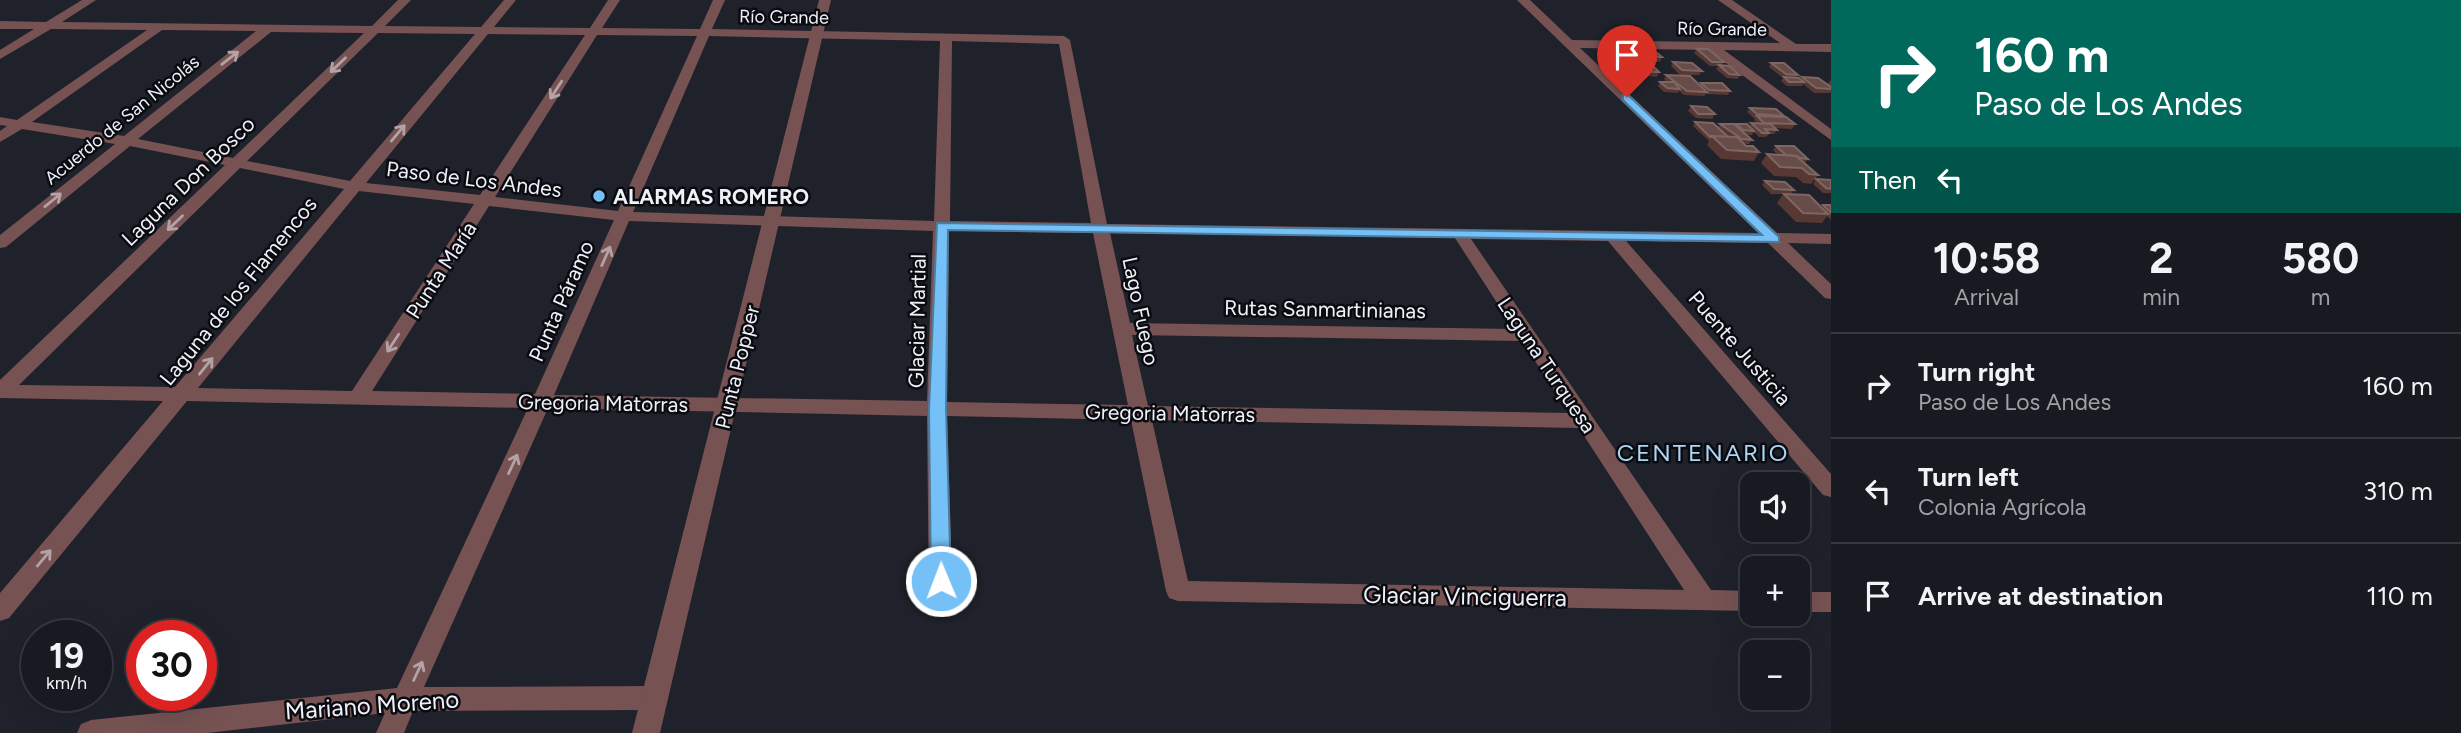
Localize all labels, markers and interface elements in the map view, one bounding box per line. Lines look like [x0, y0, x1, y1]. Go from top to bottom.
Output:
street label: Río Grande [739, 5, 829, 29]
street label: Río Grande [1677, 17, 1767, 41]
pin [1597, 25, 1657, 97]
text: 160 m [1974, 25, 2109, 84]
icon: right [1859, 28, 1950, 119]
icon: arrive [1608, 36, 1646, 74]
one-way arrow [221, 50, 239, 65]
street label: Acuerdo de San Nicolás [40, 51, 204, 189]
one-way arrow [330, 56, 347, 73]
one-way arrow [549, 80, 564, 99]
text: Paso de Los Andes [1974, 85, 2243, 123]
street label: Laguna Don Bosco [116, 111, 260, 251]
one-way arrow [390, 125, 406, 143]
street label: Paso de Los Andes [385, 156, 563, 202]
icon: left [1931, 161, 1969, 199]
text: Then [1859, 164, 1917, 196]
place label: ALARMAS ROMERO [613, 184, 809, 209]
marker: ALARMAS ROMERO [591, 188, 607, 204]
one-way arrow [43, 192, 61, 208]
street label: Laguna de los Flamencos [154, 192, 322, 390]
one-way arrow [167, 215, 184, 232]
street label: Punta María [400, 217, 482, 323]
text: 10:58 [1933, 233, 2041, 284]
text: 2 [2149, 233, 2173, 284]
text: 580 [2282, 233, 2359, 284]
street label: Punta Páramo [523, 237, 599, 365]
one-way arrow [600, 246, 613, 268]
street label: Glaciar Martial [903, 254, 931, 388]
street label: Lago Fuego [1117, 254, 1165, 368]
text: Arrival [1954, 283, 2019, 311]
text: min [2142, 283, 2180, 311]
text: m [2311, 283, 2330, 311]
street label: Puente Justicia [1683, 286, 1797, 410]
street label: Laguna Turquesa [1492, 292, 1602, 438]
street label: Rutas Sanmartinianas [1224, 295, 1426, 323]
street label: Punta Popper [710, 302, 764, 432]
one-way arrow [386, 333, 401, 352]
text: Turn right [1918, 356, 2035, 388]
one-way arrow [199, 357, 214, 375]
icon: right [1859, 367, 1897, 405]
text: 160 m [2362, 370, 2433, 402]
text: Paso de Los Andes [1918, 388, 2111, 416]
street label: Gregoria Matorras [518, 389, 688, 417]
street label: Gregoria Matorras [1085, 399, 1255, 427]
district label: CENTENARIO [1617, 438, 1789, 467]
one-way arrow [507, 454, 520, 475]
text: Turn left [1918, 461, 2019, 493]
map controls [1740, 472, 1810, 710]
button: sound [1740, 472, 1810, 542]
icon: left [1859, 472, 1897, 510]
text: 310 m [2363, 475, 2433, 507]
text: Colonia Agrícola [1918, 493, 2087, 521]
position arrow [904, 544, 978, 618]
one-way arrow [36, 550, 52, 568]
button: + [1740, 556, 1810, 626]
icon: arrive [1859, 577, 1897, 615]
street label: Glaciar Vinciguerra [1363, 580, 1567, 612]
text: Arrive at destination [1918, 580, 2163, 612]
text: 110 m [2366, 580, 2433, 612]
speed limit sign: 30 [126, 620, 217, 711]
text: 19 [49, 635, 84, 677]
button: − [1740, 640, 1810, 710]
one-way arrow [412, 661, 425, 682]
text: km/h [46, 672, 87, 694]
street label: Mariano Moreno [284, 684, 460, 726]

